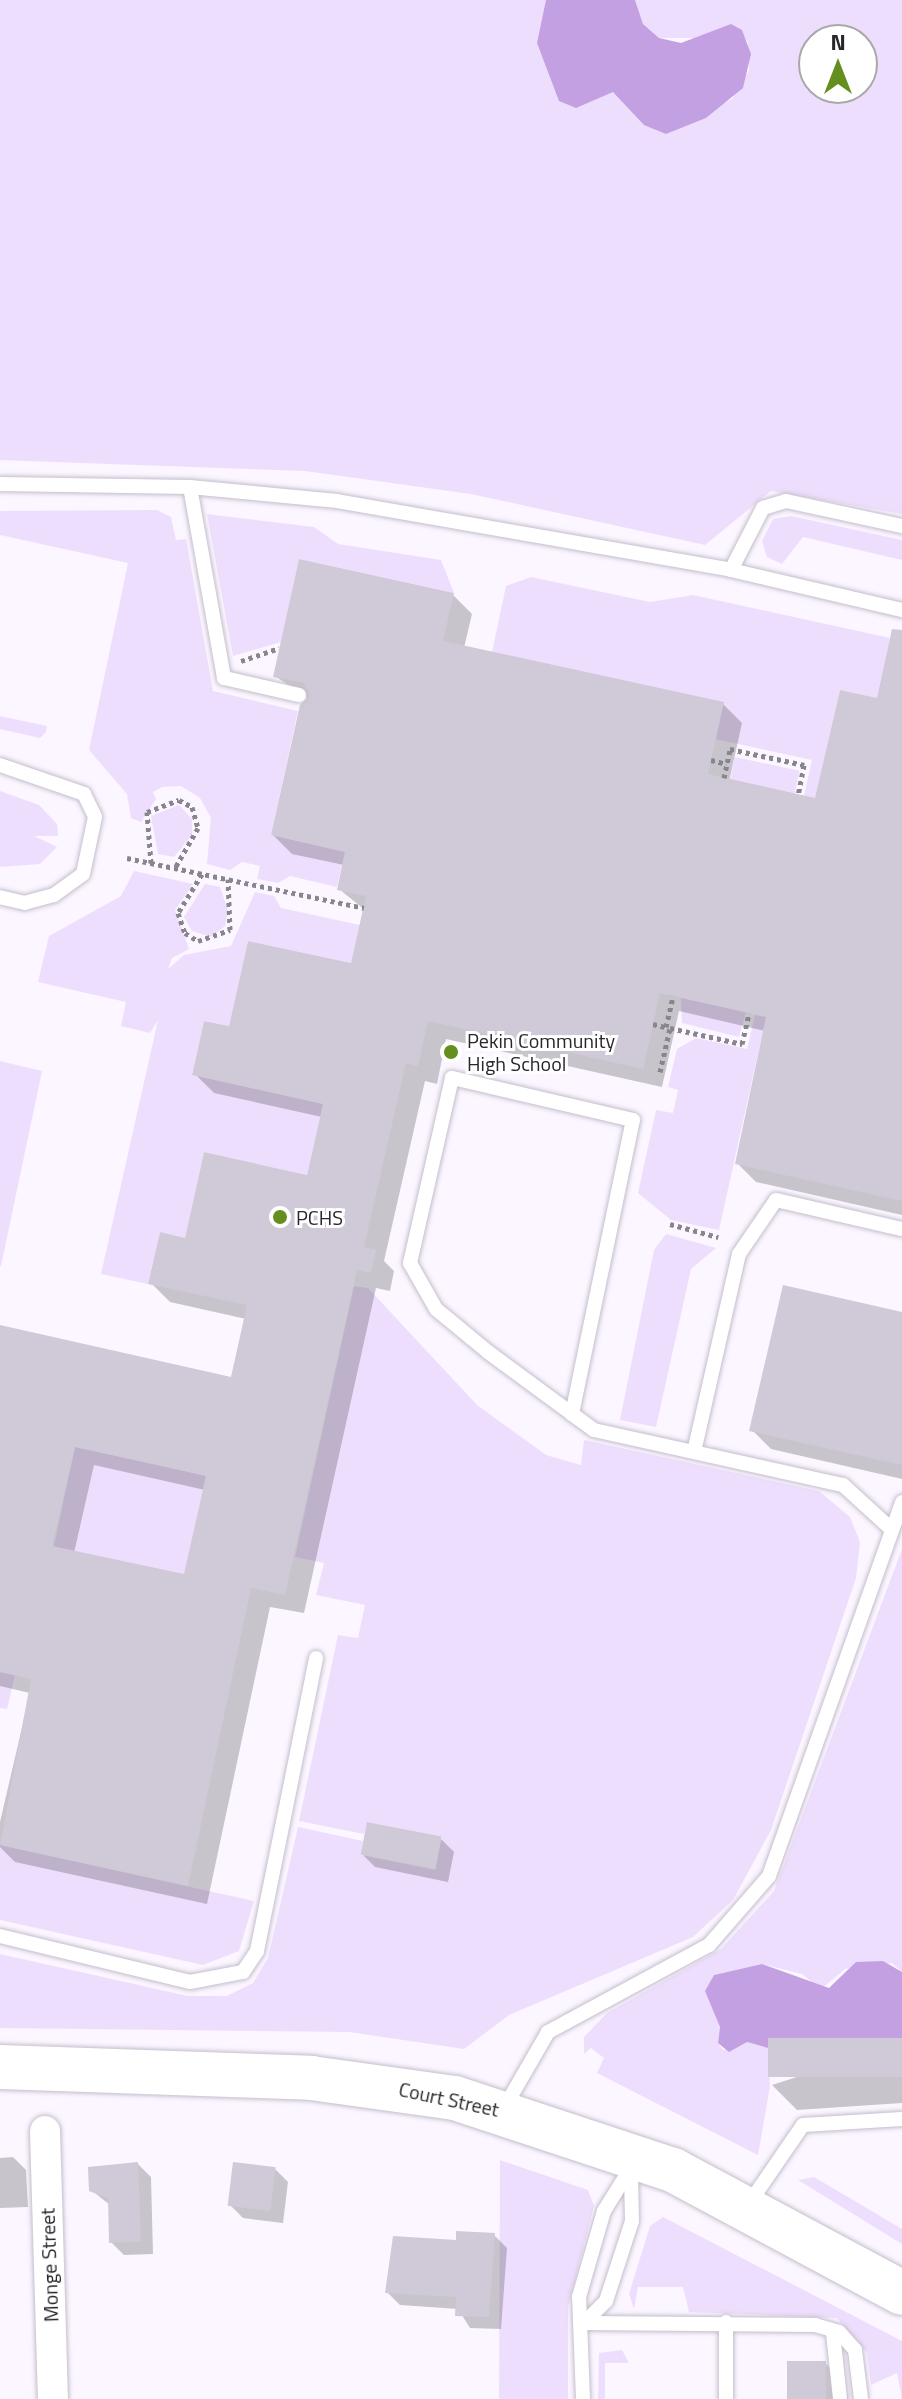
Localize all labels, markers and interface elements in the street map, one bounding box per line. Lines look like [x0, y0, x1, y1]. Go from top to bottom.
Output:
north arrow [798, 24, 878, 104]
text: N [830, 25, 846, 59]
place label: Pekin Community High School [467, 1028, 615, 1075]
marker: Pekin Community High School [442, 1043, 460, 1061]
place label: PCHS [296, 1205, 343, 1229]
marker: PCHS [271, 1208, 289, 1226]
street label: Court Street [397, 2077, 501, 2121]
street label: Monge Street [35, 2207, 63, 2323]

